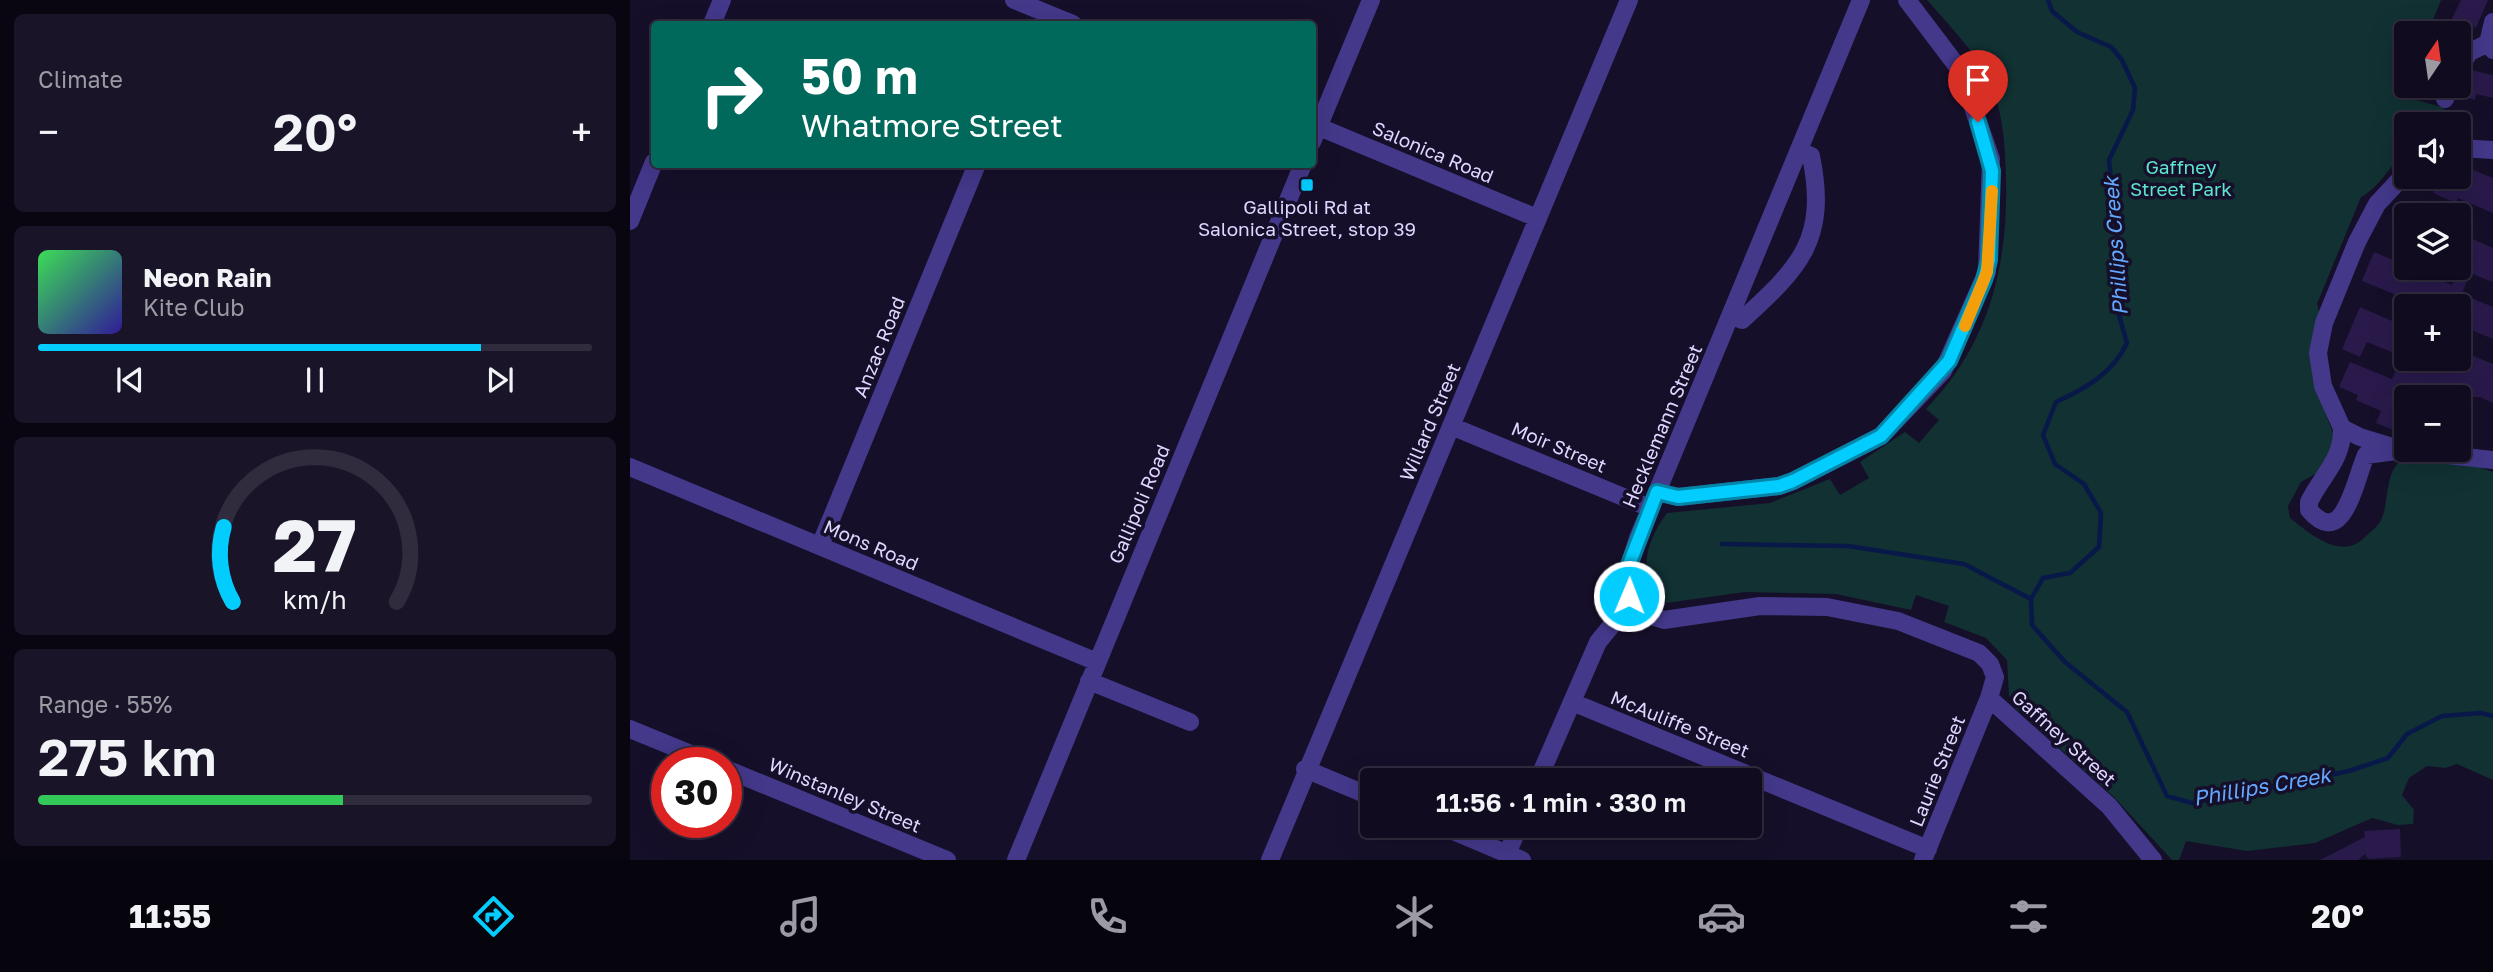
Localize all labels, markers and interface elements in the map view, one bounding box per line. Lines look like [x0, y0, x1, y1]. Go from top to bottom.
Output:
north arrow [2394, 21, 2471, 98]
map controls [2394, 21, 2471, 462]
text: 50 m [801, 46, 918, 105]
icon: right [686, 49, 777, 140]
pin [1948, 50, 2008, 122]
icon: arrive [1959, 61, 1997, 99]
text: Climate [38, 65, 123, 93]
text: 20° [273, 100, 357, 162]
text: Whatmore Street [801, 106, 1063, 144]
text: − [38, 109, 59, 154]
text: + [571, 109, 592, 154]
button: sound [2394, 112, 2471, 189]
street label: Salonica Road [1369, 116, 1497, 187]
park label: Gaffney Street Park [2130, 155, 2232, 200]
water label: Phillips Creek [2097, 174, 2133, 316]
marker: Gallipoli Rd at Salonica Street, stop 39 [1299, 177, 1315, 193]
place label: Gallipoli Rd at Salonica Street, stop 39 [1198, 195, 1416, 240]
button: layers [2394, 203, 2471, 280]
text: Neon Rain [143, 262, 272, 293]
text: Kite Club [143, 293, 244, 321]
street label: Anzac Road [848, 293, 909, 400]
button: + [2394, 294, 2471, 371]
street label: Hecklemann Street [1617, 341, 1706, 511]
street label: Willard Street [1394, 359, 1465, 484]
icon: previous [111, 361, 149, 399]
icon: pause [296, 361, 334, 399]
icon: next [481, 361, 519, 399]
button: − [2394, 385, 2471, 462]
street label: Moir Street [1508, 416, 1610, 477]
street label: Gallipoli Road [1103, 441, 1174, 567]
text: 27 [273, 501, 357, 588]
street label: Mons Road [820, 514, 922, 575]
position arrow [1592, 559, 1666, 633]
text: km/h [283, 584, 347, 615]
street label: McAuliffe Street [1607, 685, 1753, 762]
street label: Gaffney Street [2008, 685, 2121, 790]
text: Range · 55% [38, 690, 172, 718]
street label: Laurie Street [1904, 712, 1969, 830]
text: 275 km [38, 725, 217, 787]
speed limit sign: 30 [651, 747, 742, 838]
street label: Winstanley Street [766, 752, 925, 837]
water label: Phillips Creek [2191, 761, 2335, 811]
text: 11:56 · 1 min · 330 m [1436, 787, 1686, 818]
icon: directions [469, 892, 518, 941]
icon: music [776, 892, 825, 941]
icon: phone [1083, 892, 1132, 941]
icon: climate [1390, 892, 1439, 941]
icon: car [1697, 892, 1746, 941]
icon: filters [2004, 892, 2053, 941]
text: 11:55 [129, 897, 211, 935]
text: 20° [2311, 897, 2364, 935]

